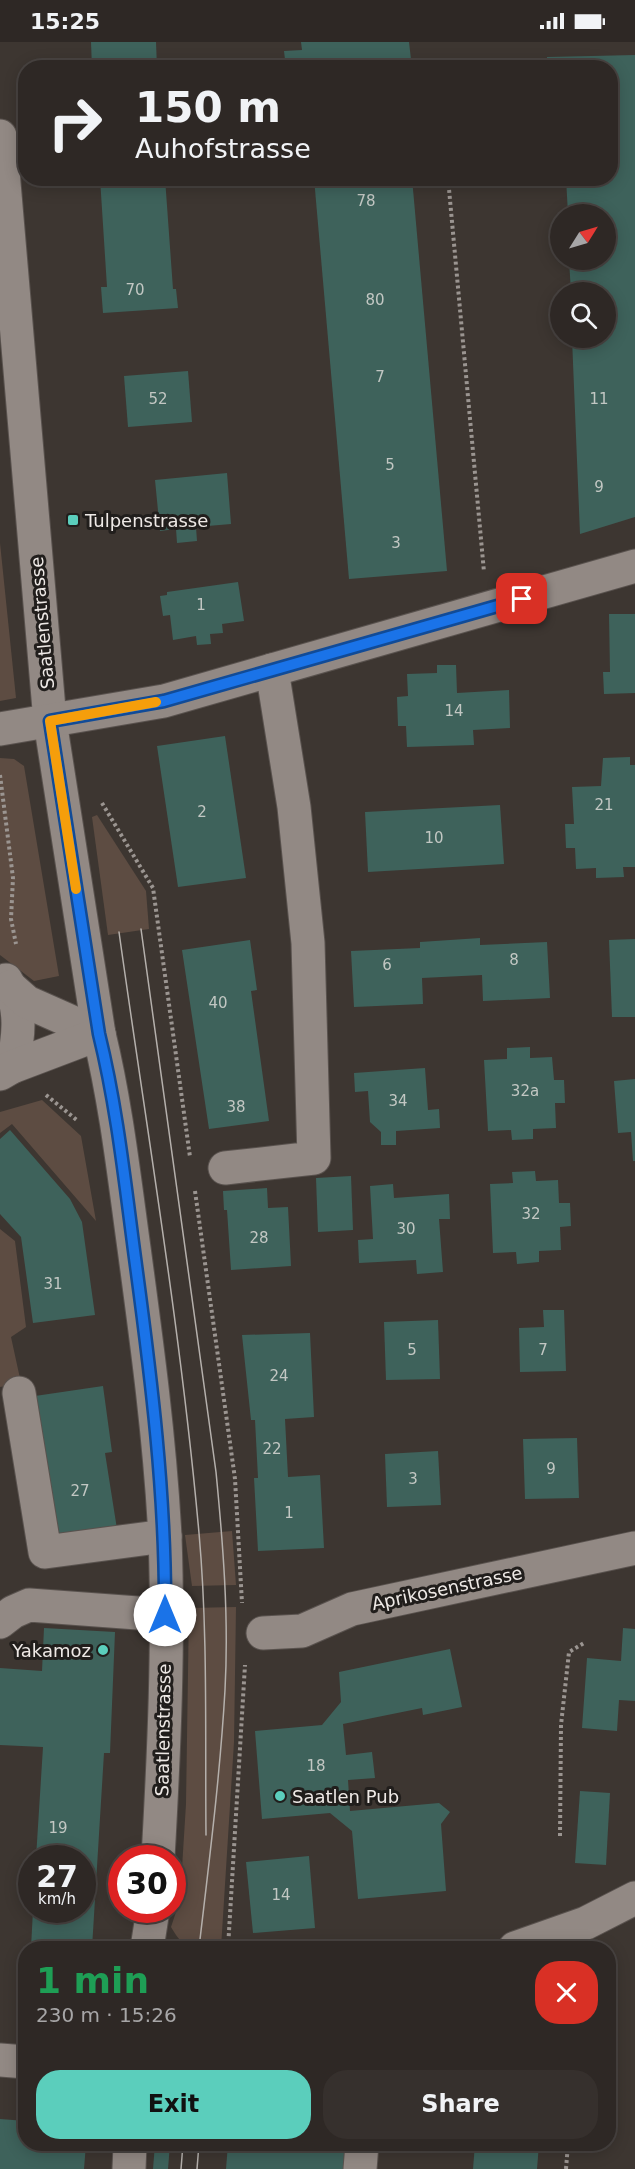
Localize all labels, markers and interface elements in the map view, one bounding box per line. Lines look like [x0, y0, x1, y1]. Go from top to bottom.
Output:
text: 15:25 [30, 9, 100, 34]
text: 150 m [135, 83, 281, 132]
icon: right [36, 84, 114, 162]
text: Auhofstrasse [135, 133, 311, 164]
house number: 78 [356, 192, 376, 210]
north arrow [550, 204, 616, 270]
map controls [550, 204, 616, 348]
house number: 70 [125, 281, 145, 299]
button: search [550, 282, 616, 348]
house number: 80 [365, 291, 385, 309]
house number: 7 [375, 368, 385, 386]
house number: 52 [148, 390, 168, 408]
house number: 11 [589, 390, 609, 408]
house number: 5 [385, 456, 395, 474]
house number: 9 [594, 478, 604, 496]
place label: Tulpenstrasse [84, 510, 208, 531]
marker: Tulpenstrasse [66, 513, 80, 527]
house number: 3 [391, 534, 401, 552]
street label: Saatlenstrasse [26, 556, 58, 690]
pin [496, 573, 547, 624]
icon: arrive [505, 582, 538, 615]
house number: 1 [196, 596, 206, 614]
house number: 14 [444, 702, 464, 720]
house number: 21 [594, 796, 614, 814]
house number: 2 [197, 803, 207, 821]
house number: 10 [424, 829, 444, 847]
house number: 8 [509, 951, 519, 969]
house number: 6 [382, 956, 392, 974]
house number: 40 [208, 994, 228, 1012]
house number: 32a [511, 1082, 539, 1100]
house number: 34 [388, 1092, 408, 1110]
house number: 38 [226, 1098, 246, 1116]
house number: 32 [521, 1205, 541, 1223]
house number: 30 [396, 1220, 416, 1238]
house number: 28 [249, 1229, 269, 1247]
house number: 31 [43, 1275, 63, 1293]
house number: 5 [407, 1341, 417, 1359]
house number: 7 [538, 1341, 548, 1359]
house number: 24 [269, 1367, 289, 1385]
house number: 22 [262, 1440, 282, 1458]
house number: 9 [546, 1460, 556, 1478]
house number: 3 [408, 1470, 418, 1488]
house number: 27 [70, 1482, 90, 1500]
house number: 1 [284, 1504, 294, 1522]
street label: Aprikosenstrasse [370, 1562, 524, 1614]
position arrow [133, 1583, 197, 1647]
place label: Yakamoz [11, 1640, 91, 1661]
marker: Yakamoz [96, 1643, 110, 1657]
street label: Saatlenstrasse [151, 1663, 175, 1797]
house number: 18 [306, 1757, 326, 1775]
place label: Saatlen Pub [292, 1786, 399, 1807]
marker: Saatlen Pub [273, 1789, 287, 1803]
house number: 19 [48, 1819, 68, 1837]
speed limit sign: 30 [108, 1845, 186, 1923]
text: 27 [36, 1859, 78, 1894]
house number: 14 [271, 1886, 291, 1904]
text: km/h [38, 1890, 76, 1908]
text: 1 min [36, 1960, 149, 2001]
button: close [535, 1961, 598, 2024]
text: 230 m · 15:26 [36, 2003, 177, 2027]
button: Exit [36, 2070, 311, 2139]
button: Share [323, 2070, 598, 2139]

